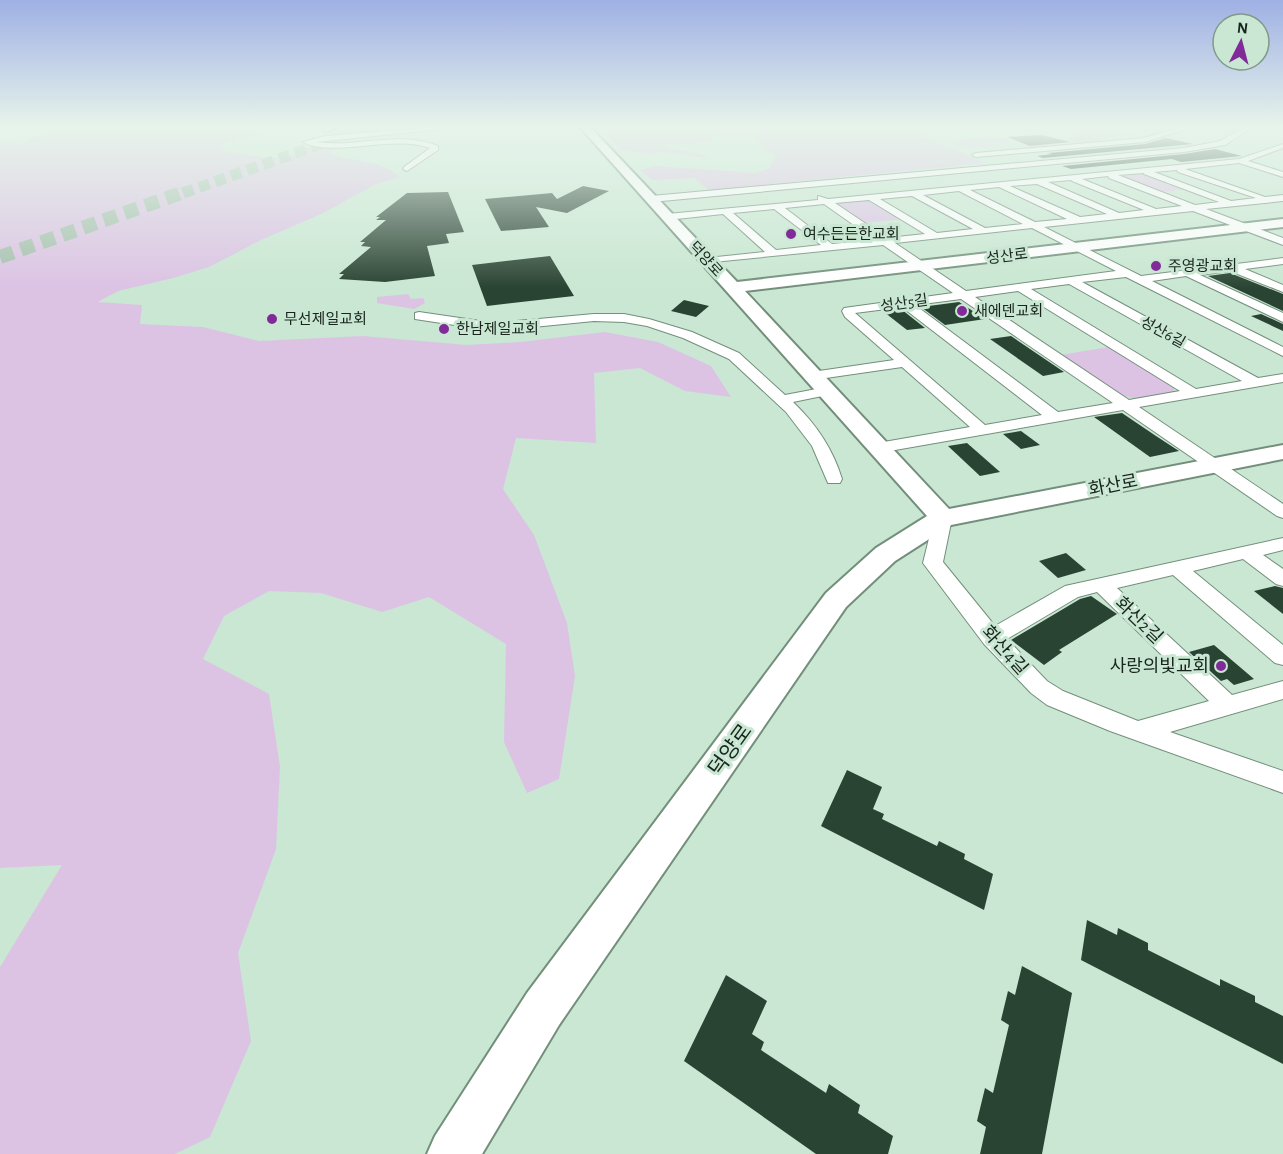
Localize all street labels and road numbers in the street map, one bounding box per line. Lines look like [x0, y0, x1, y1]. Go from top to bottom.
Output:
street label: 덕양로 [686, 238, 726, 280]
street label: 성산로 [985, 246, 1029, 266]
street label: 성산5길 [879, 292, 929, 314]
street label: 성산6길 [1138, 313, 1188, 351]
street label: 화산로 [1087, 471, 1139, 500]
street label: 화산2길 [1111, 593, 1166, 647]
street label: 화산4길 [978, 622, 1031, 678]
street label: 덕양로 [704, 720, 756, 780]

